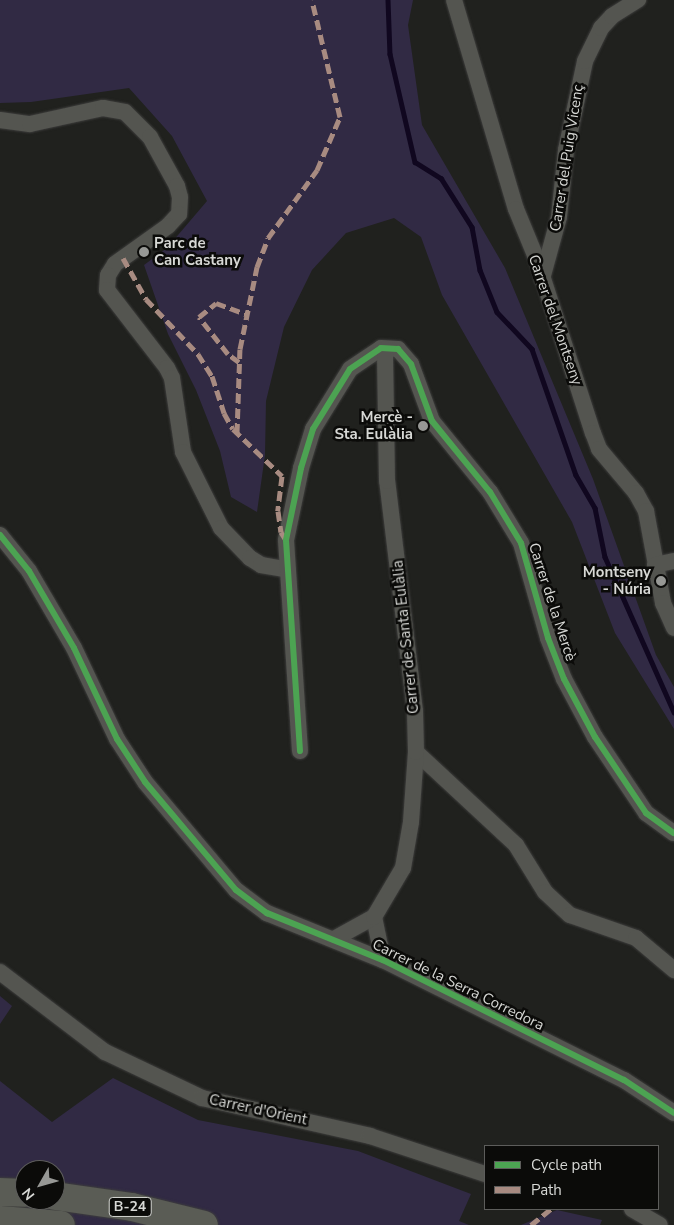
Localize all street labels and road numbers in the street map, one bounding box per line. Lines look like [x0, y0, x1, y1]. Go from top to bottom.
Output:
street label: Carrer del Puig Vicenç [546, 83, 588, 233]
street label: Carrer del Montseny [524, 252, 586, 388]
street label: Carrer de la Mercè [524, 541, 580, 663]
street label: Carrer de Santa Eulàlia [389, 559, 423, 715]
street label: Carrer de la Serra Corredora [369, 935, 547, 1035]
street label: Carrer d'Orient [207, 1091, 309, 1129]
road number: B-24 [108, 1196, 152, 1218]

